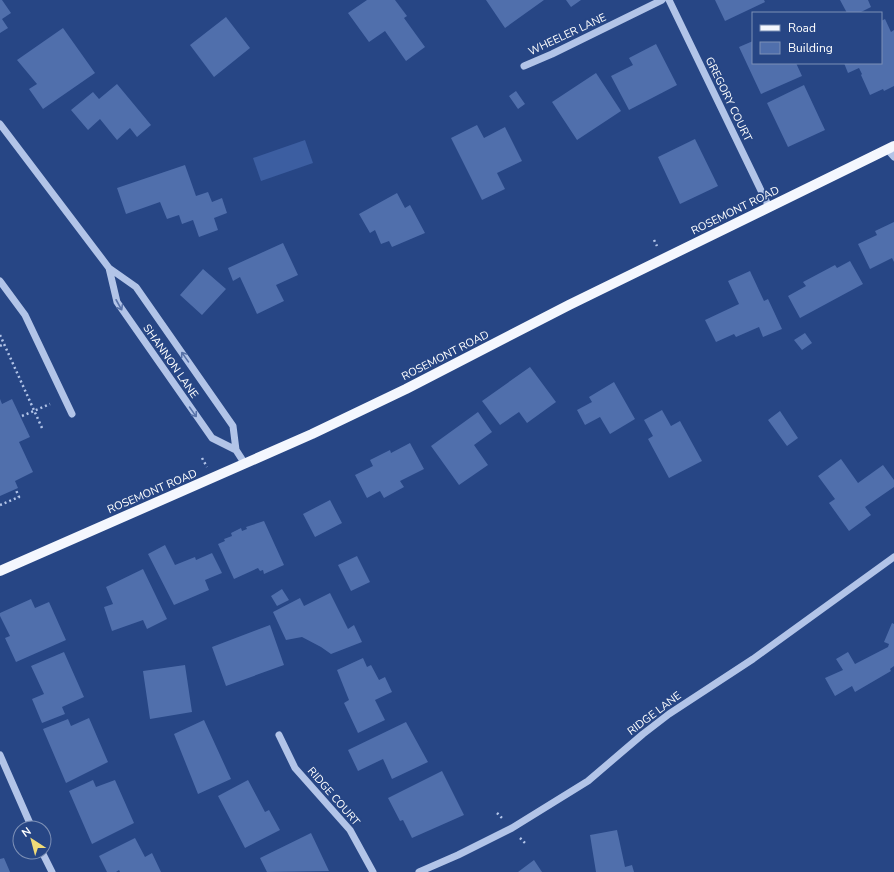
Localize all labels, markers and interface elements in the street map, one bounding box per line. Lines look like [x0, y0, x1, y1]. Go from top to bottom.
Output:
street label: WHEELER LANE [526, 10, 609, 59]
legend [752, 12, 882, 64]
text: Road [788, 20, 816, 36]
text: Building [788, 40, 833, 56]
street label: GREGORY COURT [702, 54, 756, 144]
street label: ROSEMONT ROAD [689, 183, 782, 238]
one-way arrow [116, 299, 124, 311]
street label: SHANNON LANE [139, 321, 202, 401]
street label: ROSEMONT ROAD [399, 327, 491, 384]
one-way arrow [181, 351, 189, 362]
one-way arrow [189, 406, 197, 417]
street label: ROSEMONT ROAD [105, 466, 199, 517]
street label: RIDGE LANE [624, 688, 684, 739]
street label: RIDGE COURT [304, 764, 363, 829]
north arrow [12, 820, 52, 860]
text: N [19, 824, 34, 841]

